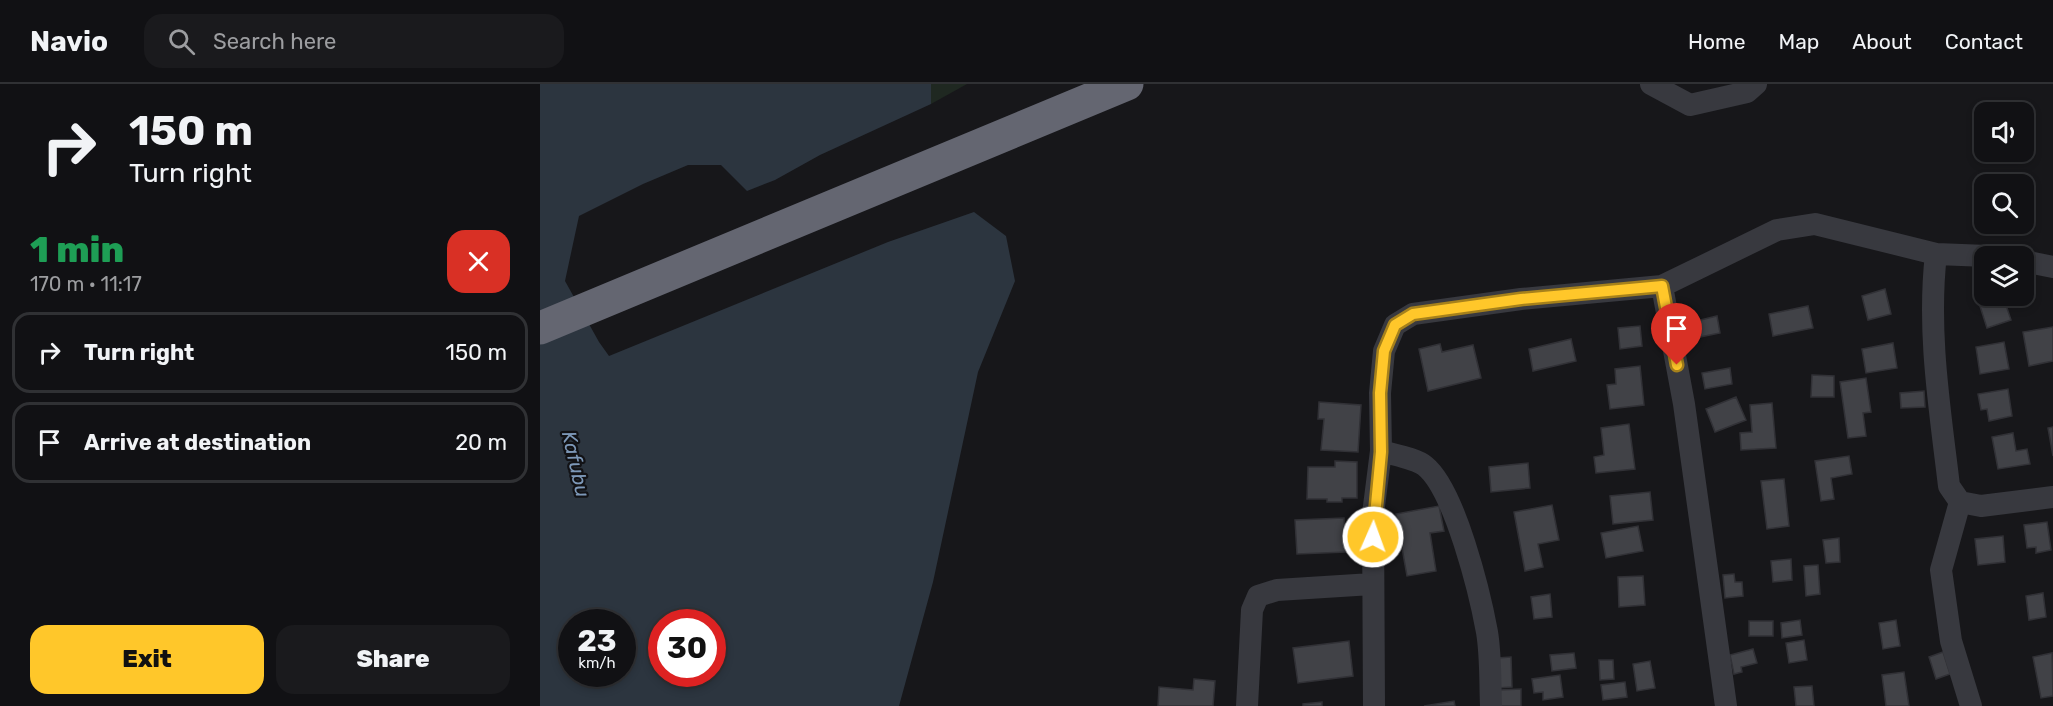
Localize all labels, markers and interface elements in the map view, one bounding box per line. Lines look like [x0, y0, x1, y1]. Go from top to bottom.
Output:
search box [144, 14, 564, 68]
text: Navio [30, 25, 108, 58]
icon: search [165, 25, 198, 58]
text: Search here [213, 28, 336, 55]
text: Home [1688, 29, 1745, 54]
text: Map [1778, 29, 1819, 54]
text: About [1852, 29, 1912, 54]
text: Contact [1945, 29, 2023, 54]
map controls [1974, 102, 2034, 306]
button: sound [1974, 102, 2034, 162]
text: 150 m [129, 106, 253, 156]
icon: right [30, 108, 108, 186]
text: Turn right [129, 157, 252, 189]
button: search [1974, 174, 2034, 234]
text: 1 min [30, 228, 124, 271]
button: close [447, 230, 510, 293]
button: layers [1974, 246, 2034, 306]
text: 170 m · 11:17 [30, 272, 142, 296]
pin [1651, 303, 1702, 365]
icon: arrive [1660, 312, 1693, 345]
icon: right [33, 336, 66, 369]
text: Turn right [84, 339, 194, 366]
text: 150 m [446, 339, 507, 366]
icon: arrive [33, 426, 66, 459]
text: Arrive at destination [84, 429, 311, 456]
text: 20 m [455, 429, 507, 456]
water label: Kafubu [557, 429, 595, 499]
position arrow [1341, 505, 1405, 569]
speed limit sign: 30 [648, 609, 726, 687]
text: 23 [577, 623, 617, 659]
button: Exit [30, 625, 264, 694]
button: Share [276, 625, 510, 694]
text: km/h [578, 654, 616, 672]

